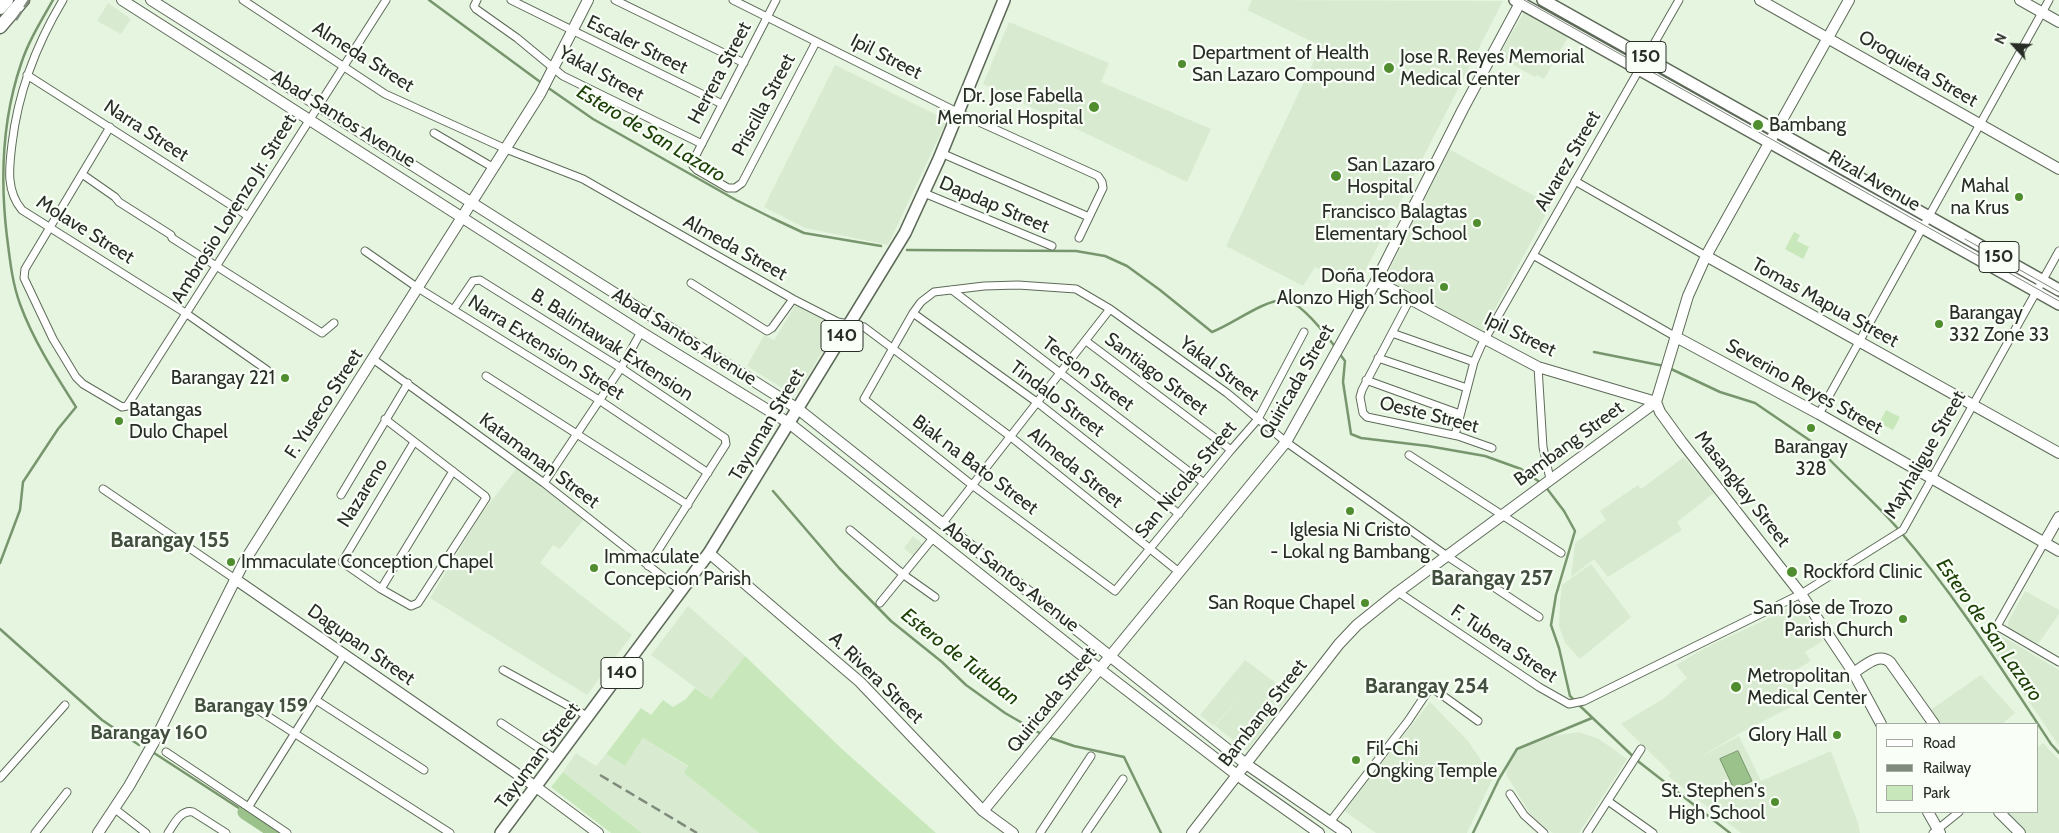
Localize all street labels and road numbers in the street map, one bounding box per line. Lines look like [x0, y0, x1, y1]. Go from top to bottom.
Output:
street label: Escaler Street [583, 11, 691, 79]
street label: Almeda Street [308, 17, 418, 97]
street label: Herrera Street [684, 18, 756, 128]
street label: Oroquieta Street [1854, 26, 1982, 112]
street label: Ipil Street [847, 29, 925, 85]
street label: Yakal Street [554, 41, 648, 107]
road number: 150 [1626, 42, 1666, 72]
street label: Priscilla Street [728, 50, 800, 160]
street label: Abad Santos Avenue [267, 65, 419, 173]
street label: Narra Street [99, 95, 193, 167]
street label: Alvarez Street [1530, 107, 1606, 215]
street label: Ambrosio Lorenzo Jr. Street [166, 110, 302, 308]
street label: Rizal Avenue [1824, 146, 1924, 216]
street label: Dapdap Street [936, 172, 1052, 238]
street label: Molave Street [32, 191, 138, 269]
street label: Almeda Street [679, 210, 791, 286]
road number: 150 [1979, 242, 2019, 272]
street label: Tomas Mapua Street [1748, 253, 1902, 353]
street label: Abad Santos Avenue [608, 283, 760, 391]
street label: B. Balintawak Extension [527, 284, 697, 406]
street label: Narra Extension Street [464, 291, 628, 405]
street label: Ipil Street [1480, 308, 1560, 362]
street label: Quiricada Street [1255, 320, 1339, 444]
road number: 140 [821, 321, 863, 352]
street label: Santiago Street [1100, 328, 1212, 420]
street label: Tecson Street [1038, 332, 1138, 416]
street label: Yakal Street [1175, 332, 1263, 406]
street label: Severino Reyes Street [1722, 334, 1886, 440]
street label: F. Yuseco Street [280, 345, 368, 463]
street label: Tindalo Street [1005, 356, 1109, 442]
street label: Tayuman Street [725, 365, 809, 485]
street label: Mayhaligue Street [1879, 387, 1971, 523]
street label: Oeste Street [1377, 392, 1481, 438]
street label: Bambang Street [1510, 397, 1628, 491]
street label: Katamanan Street [474, 408, 604, 514]
street label: Biak na Bato Street [908, 410, 1042, 520]
street label: San Nicolas Street [1130, 417, 1242, 543]
street label: Almeda Street [1023, 423, 1127, 513]
street label: Masangkay Street [1690, 426, 1794, 552]
street label: Nazareno [333, 454, 393, 532]
street label: Abad Santos Avenue [939, 517, 1083, 637]
street label: Dagupan Street [303, 600, 419, 690]
street label: F. Tubera Street [1446, 600, 1562, 688]
street label: A. Rivera Street [824, 627, 928, 729]
street label: Quiricada Street [1003, 643, 1101, 757]
street label: Bambang Street [1214, 655, 1312, 771]
road number: 140 [601, 658, 643, 688]
street label: Tayuman Street [491, 699, 585, 813]

